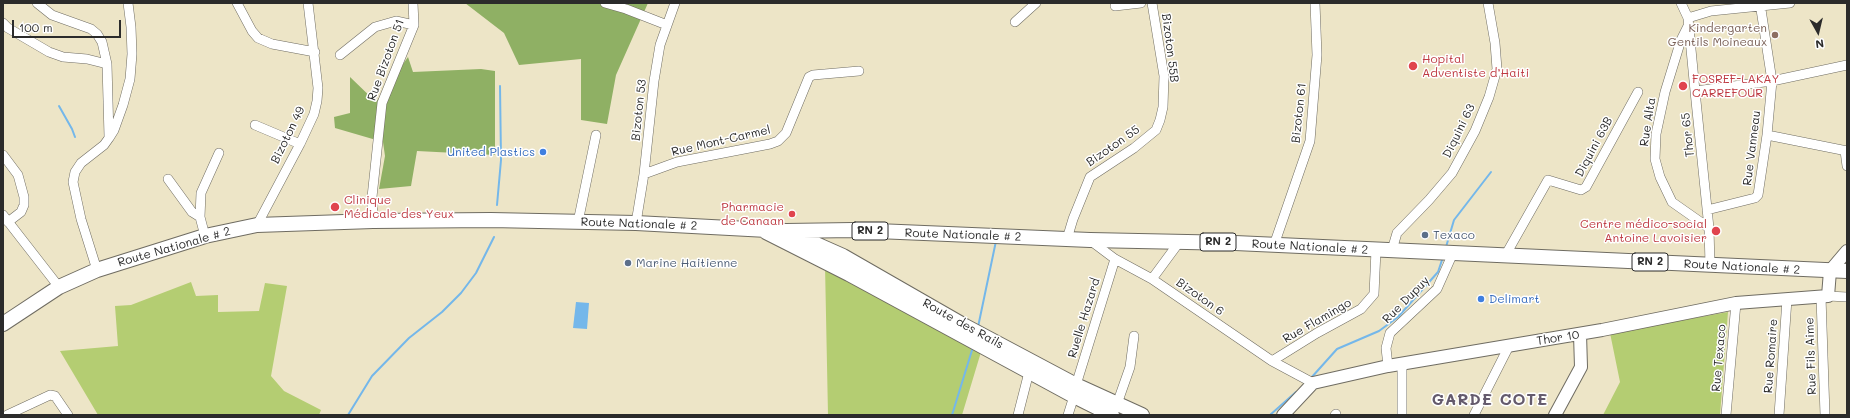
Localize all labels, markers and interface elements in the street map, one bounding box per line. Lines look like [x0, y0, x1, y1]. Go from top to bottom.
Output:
scale bar [14, 12, 123, 38]
north arrow [1798, 12, 1838, 52]
street label: Bizoton 55B [1159, 13, 1181, 83]
street label: Rue Bizoton 51 [365, 17, 407, 103]
text: 100 m [19, 19, 53, 35]
place label: Kindergarten Gentils Moineaux [1668, 21, 1767, 49]
marker: Kindergarten Gentils Moineaux [1770, 30, 1780, 40]
text: N [1815, 36, 1825, 52]
place label: Hopital Adventiste d’Haiti [1422, 52, 1529, 80]
marker: Hopital Adventiste d’Haiti [1407, 60, 1419, 72]
place label: FOSREF-LAKAY CARREFOUR [1692, 72, 1779, 100]
street label: Bizoton 53 [629, 79, 649, 141]
marker: FOSREF-LAKAY CARREFOUR [1677, 80, 1689, 92]
street label: Bizoton 61 [1289, 82, 1309, 144]
street label: Rue Alta [1637, 96, 1659, 148]
street label: Diquini 63 [1440, 102, 1478, 160]
street label: Bizoton 49 [268, 104, 308, 166]
street label: Rue Vanneau [1740, 110, 1764, 186]
street label: Thor 65 [1679, 112, 1697, 158]
street label: Diquini 63B [1572, 115, 1616, 179]
street label: Bizoton 55 [1084, 122, 1142, 170]
street label: Rue Mont-Carmel [670, 123, 772, 159]
place label: United Plastics [447, 145, 535, 159]
marker: United Plastics [538, 147, 548, 157]
place label: Clinique Médicale des Yeux [344, 193, 454, 221]
place label: Pharmacie de Canaan [721, 200, 784, 228]
marker: Clinique Médicale des Yeux [329, 201, 341, 213]
marker: Pharmacie de Canaan [787, 209, 797, 219]
street label: Route Nationale # 2 [580, 215, 698, 233]
place label: Centre médico-social Antoine Lavoisier [1580, 217, 1707, 245]
road number: RN 2 [852, 222, 888, 240]
street label: Route Nationale # 2 [116, 224, 232, 270]
marker: Centre médico-social Antoine Lavoisier [1710, 225, 1722, 237]
street label: Route Nationale # 2 [904, 226, 1022, 244]
place label: Texaco [1433, 228, 1475, 242]
marker: Texaco [1420, 230, 1430, 240]
road number: RN 2 [1200, 233, 1236, 251]
street label: Route Nationale # 2 [1251, 237, 1369, 257]
road number: RN 2 [1632, 253, 1668, 271]
place label: Marine Haitienne [636, 256, 737, 270]
street label: Route Nationale # 2 [1683, 257, 1801, 277]
marker: Marine Haitienne [623, 258, 633, 268]
street label: Rue Dupuy [1379, 273, 1433, 327]
street label: Bizoton 6 [1173, 275, 1227, 319]
street label: Ruelle Hazard [1065, 276, 1103, 360]
place label: Delimart [1489, 292, 1540, 306]
marker: Delimart [1476, 294, 1486, 304]
street label: Route des Rails [920, 296, 1006, 352]
street label: Rue Flamingo [1280, 296, 1354, 346]
street label: Rue Fils Aime [1802, 317, 1820, 395]
street label: Rue Romaire [1761, 318, 1781, 394]
street label: Rue Texaco [1709, 324, 1729, 392]
street label: Thor 10 [1536, 328, 1580, 348]
district label: GARDE COTE [1432, 390, 1548, 410]

